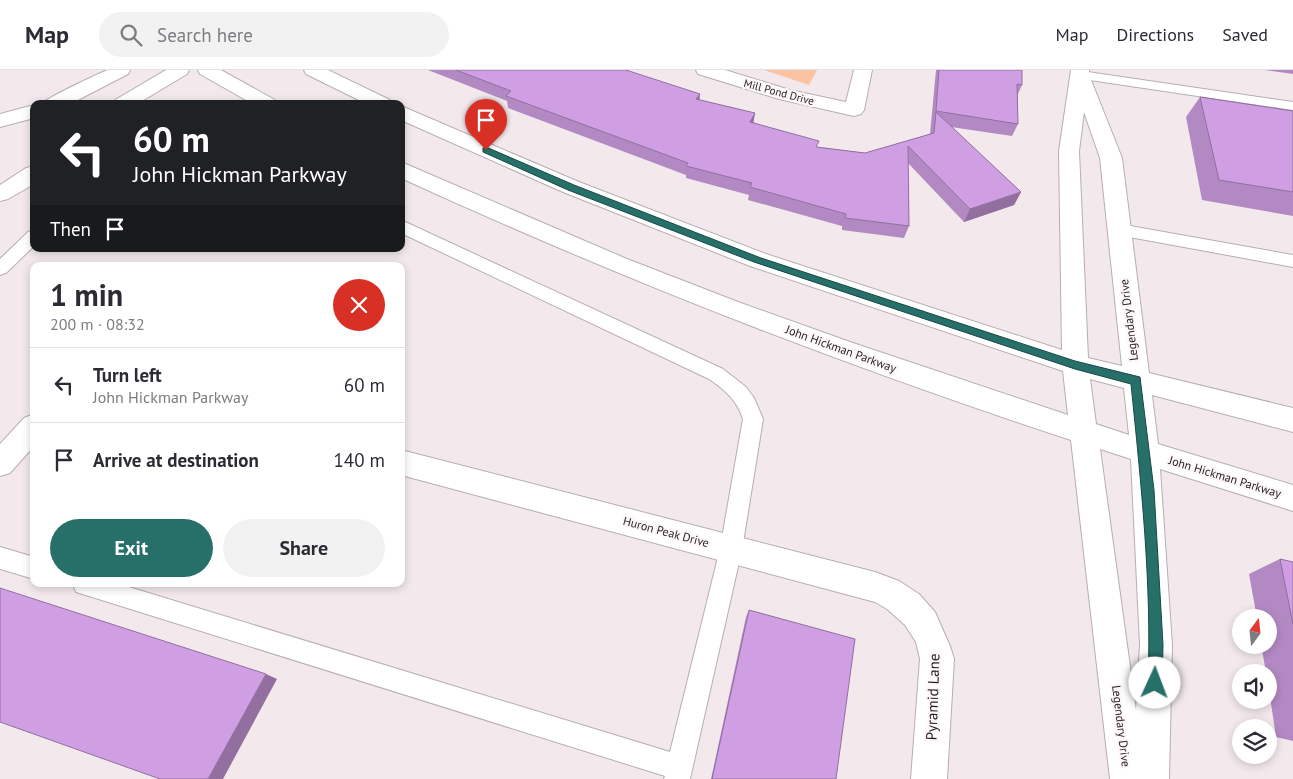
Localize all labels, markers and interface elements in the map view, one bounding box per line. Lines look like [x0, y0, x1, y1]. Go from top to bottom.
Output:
search box [99, 12, 449, 57]
text: Map [25, 19, 69, 50]
icon: search [117, 21, 145, 49]
text: Search here [157, 23, 253, 47]
text: Map [1056, 23, 1088, 46]
text: Directions [1116, 23, 1194, 46]
text: Saved [1222, 23, 1268, 46]
street label: Mill Pond Drive [742, 76, 816, 108]
pin [465, 99, 507, 150]
icon: arrive [472, 106, 500, 134]
text: 60 m [133, 116, 210, 162]
icon: left [50, 120, 115, 185]
text: John Hickman Parkway [133, 160, 347, 188]
icon: arrive [101, 215, 129, 243]
text: Then [50, 217, 91, 241]
text: 1 min [50, 275, 123, 314]
street label: Legendary Drive [1116, 278, 1141, 362]
button: close [333, 279, 385, 331]
text: 200 m · 08:32 [50, 314, 145, 334]
street label: John Hickman Parkway [783, 321, 899, 376]
text: Turn left [93, 363, 162, 387]
icon: left [50, 371, 78, 399]
text: 60 m [344, 373, 385, 397]
text: John Hickman Parkway [93, 387, 248, 407]
icon: arrive [50, 446, 78, 474]
text: Arrive at destination [93, 448, 259, 472]
text: 140 m [333, 448, 385, 472]
street label: John Hickman Parkway [1166, 452, 1283, 501]
street label: Huron Peak Drive [621, 513, 711, 550]
button: Exit [50, 519, 213, 577]
button: Share [223, 519, 385, 577]
north arrow [1232, 609, 1278, 654]
map controls [1232, 609, 1277, 764]
street label: Pyramid Lane [921, 653, 944, 741]
position arrow [1128, 656, 1180, 708]
button: sound [1232, 664, 1277, 709]
street label: Legendary Drive [1109, 684, 1134, 768]
button: layers [1232, 719, 1277, 764]

